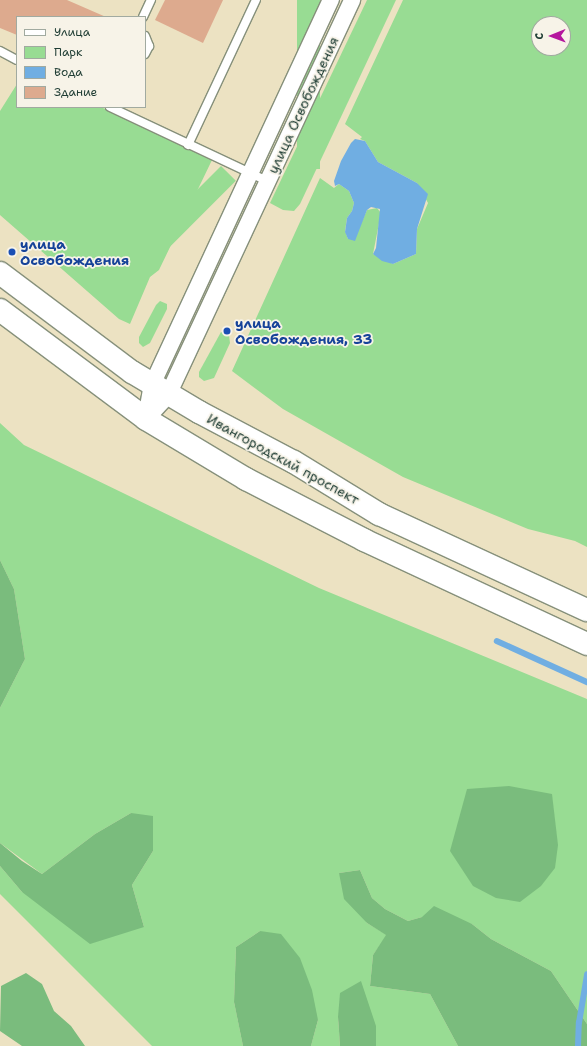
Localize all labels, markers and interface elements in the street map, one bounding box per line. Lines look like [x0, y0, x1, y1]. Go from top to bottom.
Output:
legend [16, 16, 146, 108]
north arrow [531, 16, 571, 56]
text: Улица [54, 24, 90, 40]
text: С [532, 33, 547, 40]
street label: улица Освобождения [264, 34, 342, 176]
text: Парк [54, 44, 82, 60]
text: Вода [54, 64, 83, 80]
text: Здание [54, 84, 97, 100]
place label: улица Освобождения [20, 236, 129, 268]
marker: улица Освобождения [7, 247, 17, 257]
place label: улица Освобождения, 33 [235, 315, 372, 348]
marker: улица Освобождения, 33 [222, 326, 232, 336]
street label: Ивангородский проспект [204, 410, 362, 508]

